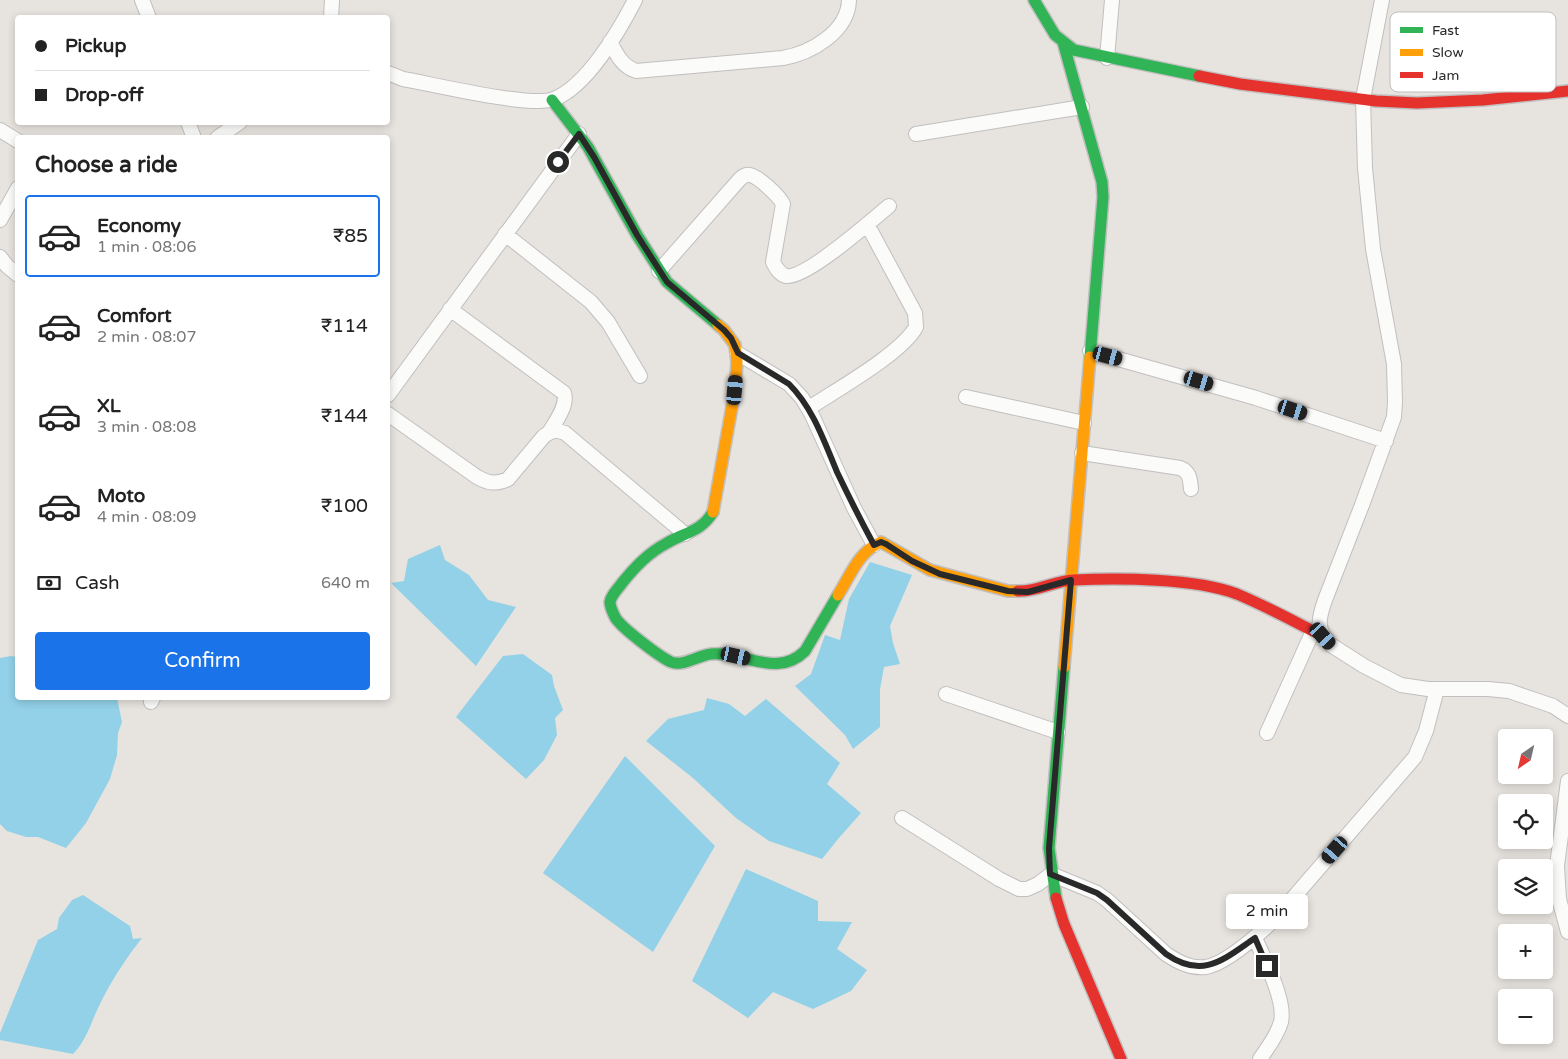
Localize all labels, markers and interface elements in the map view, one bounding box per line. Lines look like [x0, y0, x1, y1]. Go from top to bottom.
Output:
legend [1390, 12, 1556, 92]
text: Fast [1432, 22, 1460, 39]
text: Pickup [65, 35, 126, 57]
text: Slow [1432, 44, 1464, 61]
text: Jam [1432, 67, 1459, 84]
text: Drop-off [65, 84, 144, 106]
route start [547, 151, 569, 173]
text: Choose a ride [35, 152, 178, 178]
icon: car [37, 214, 82, 259]
text: Economy [97, 215, 181, 237]
text: ₹85 [333, 225, 368, 247]
text: 1 min · 08:06 [97, 237, 196, 257]
icon: car [37, 304, 82, 349]
text: Comfort [97, 305, 171, 327]
text: ₹114 [321, 315, 368, 337]
text: 2 min · 08:07 [97, 327, 196, 347]
car [1091, 345, 1124, 367]
car [1182, 369, 1215, 393]
car [726, 374, 743, 406]
icon: car [37, 394, 82, 439]
text: XL [97, 395, 121, 417]
car [1276, 398, 1309, 422]
text: ₹144 [321, 405, 368, 427]
text: 3 min · 08:08 [97, 417, 196, 437]
icon: car [37, 484, 82, 529]
text: Moto [97, 485, 145, 507]
text: ₹100 [321, 495, 368, 517]
text: 4 min · 08:09 [97, 507, 196, 527]
icon: cash [35, 569, 63, 597]
text: Cash [75, 572, 120, 594]
text: 640 m [321, 573, 370, 593]
car [1307, 620, 1338, 652]
button: Confirm [35, 632, 370, 690]
car [719, 645, 752, 667]
north arrow [1498, 729, 1552, 784]
map controls [1498, 729, 1553, 1044]
button: locate [1498, 794, 1553, 849]
car [1319, 834, 1350, 866]
button: layers [1498, 859, 1553, 914]
callout: 2 min [1226, 894, 1308, 928]
text: 2 min [1246, 901, 1288, 921]
button: + [1498, 924, 1553, 979]
route end [1256, 955, 1278, 977]
button: − [1498, 989, 1553, 1044]

